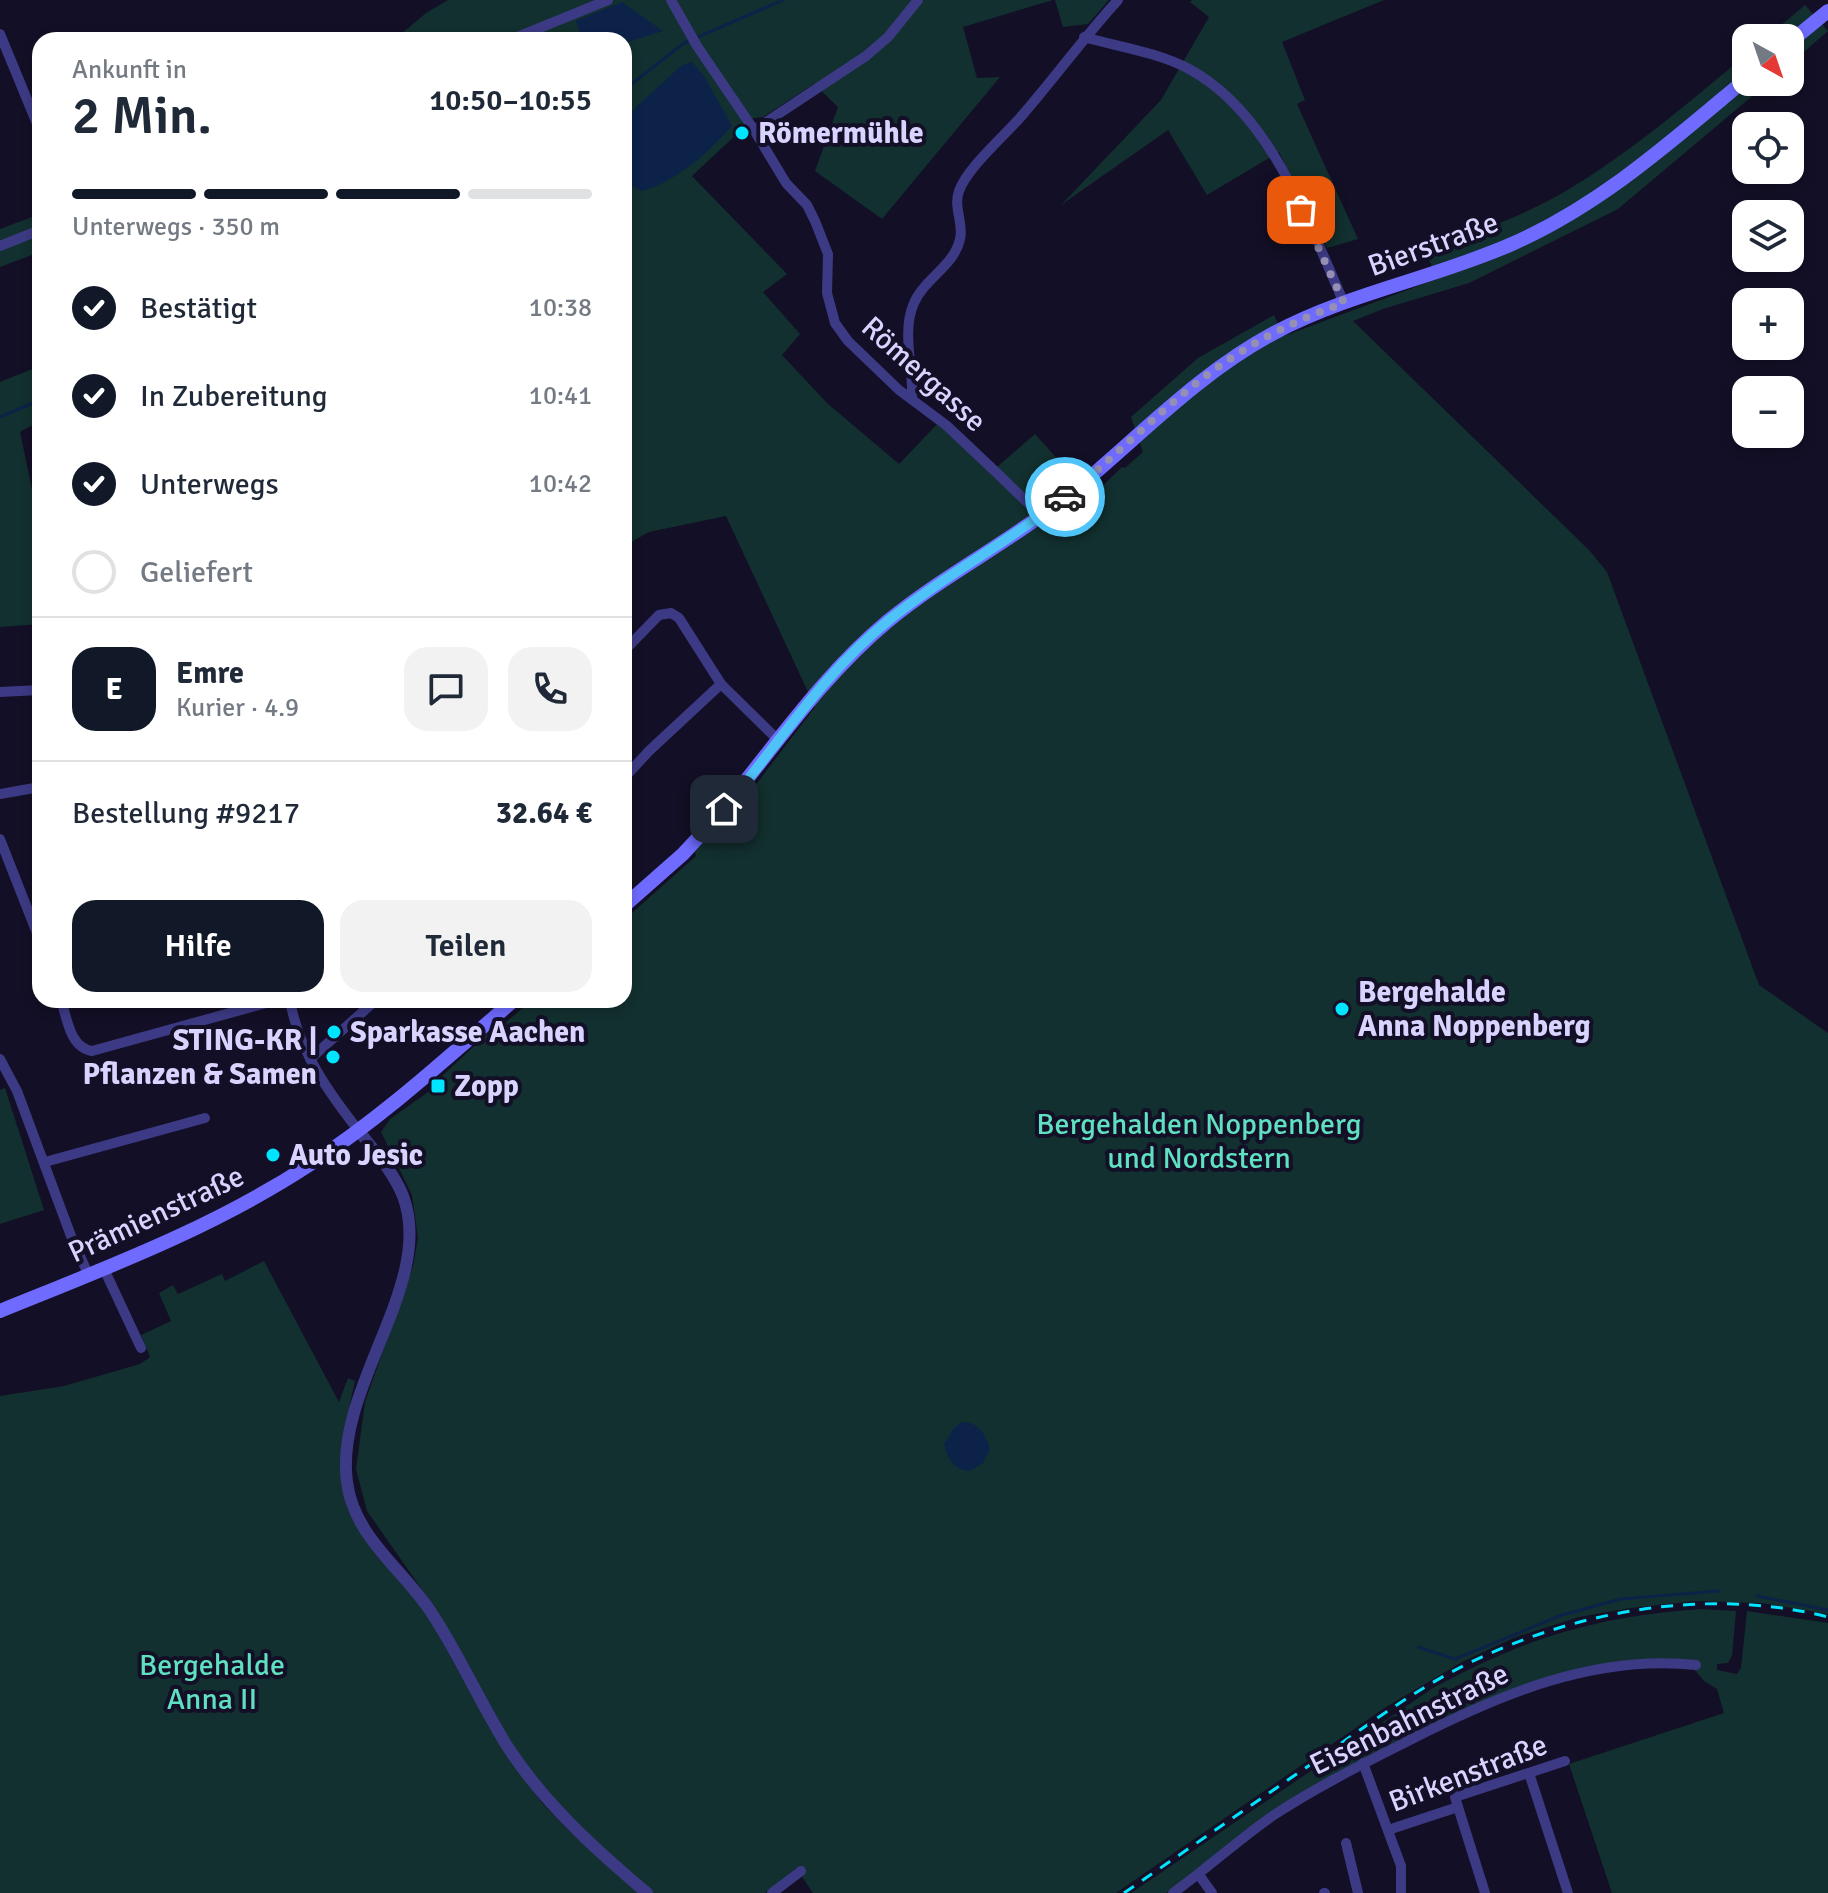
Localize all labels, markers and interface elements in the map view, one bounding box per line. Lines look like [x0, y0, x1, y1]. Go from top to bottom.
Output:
north arrow [1732, 24, 1804, 96]
map controls [1732, 24, 1804, 448]
text: Ankunft in [72, 54, 187, 86]
text: 10:50–10:55 [429, 82, 592, 119]
text: 2 Min. [72, 84, 212, 148]
button: locate [1732, 112, 1804, 184]
place label: Römermühle [758, 115, 924, 152]
marker: Römermühle [733, 124, 751, 142]
pin [1267, 176, 1335, 244]
icon: bag [1279, 188, 1323, 232]
button: layers [1732, 200, 1804, 272]
street label: Bierstraße [1363, 204, 1503, 285]
text: Unterwegs · 350 m [72, 211, 280, 243]
icon: check [72, 286, 116, 330]
button: + [1732, 288, 1804, 360]
text: Bestätigt [140, 290, 257, 327]
text: 10:38 [529, 292, 592, 324]
street label: Römergasse [854, 309, 994, 440]
icon: check [72, 374, 116, 418]
button: − [1732, 376, 1804, 448]
text: In Zubereitung [140, 378, 328, 415]
text: 10:41 [529, 380, 592, 412]
courier [1025, 457, 1105, 537]
icon: check [72, 462, 116, 506]
text: Unterwegs [140, 466, 279, 503]
text: 10:42 [529, 468, 592, 500]
icon: car [1043, 475, 1087, 519]
text: Geliefert [140, 554, 253, 591]
button: chat [404, 647, 488, 731]
button: phone [508, 647, 592, 731]
text: Emre [176, 655, 244, 692]
text: E [105, 671, 123, 708]
text: Kurier · 4.9 [176, 692, 299, 724]
pin [690, 775, 758, 843]
icon: home [702, 787, 746, 831]
text: Bestellung #9217 [72, 795, 300, 832]
text: 32.64 € [496, 795, 592, 832]
button: Hilfe [72, 900, 324, 992]
button: Teilen [340, 900, 592, 992]
place label: Bergehalde Anna Noppenberg [1358, 974, 1591, 1045]
marker: Bergehalde Anna Noppenberg [1333, 1000, 1351, 1018]
place label: Sparkasse Aachen [350, 1014, 586, 1051]
place label: STING-KR | Pflanzen & Samen [83, 1022, 317, 1093]
marker: Sparkasse Aachen [325, 1023, 343, 1041]
marker: STING-KR | Pflanzen & Samen [324, 1048, 342, 1066]
place label: Zopp [454, 1068, 519, 1105]
marker: Zopp [429, 1077, 447, 1095]
park label: Bergehalden Noppenberg und Nordstern [1036, 1106, 1362, 1177]
place label: Auto Jesic [289, 1137, 423, 1174]
marker: Auto Jesic [264, 1146, 282, 1164]
street label: Prämienstraße [63, 1158, 250, 1271]
park label: Bergehalde Anna II [139, 1647, 285, 1718]
street label: Eisenbahnstraße [1304, 1655, 1515, 1784]
street label: Birkenstraße [1384, 1726, 1553, 1821]

